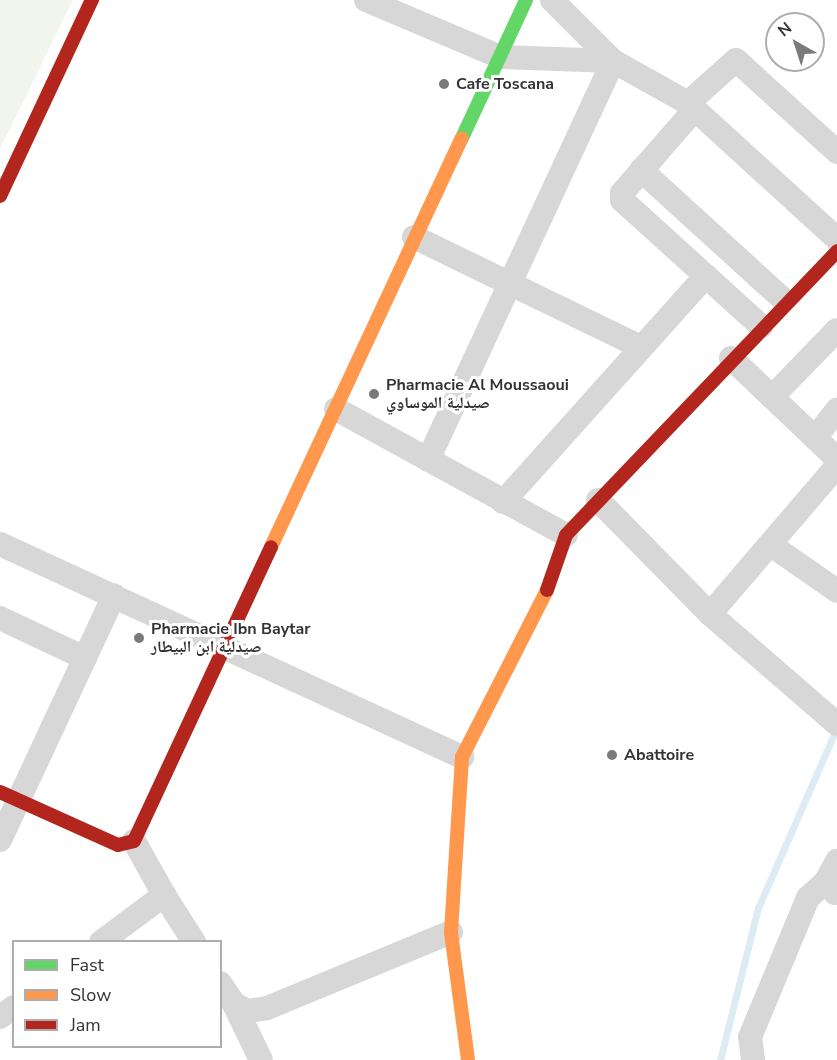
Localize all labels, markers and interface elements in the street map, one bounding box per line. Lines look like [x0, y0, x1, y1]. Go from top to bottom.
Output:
north arrow [765, 12, 825, 72]
text: N [773, 17, 797, 42]
place label: Cafe Toscana [456, 74, 554, 94]
marker: Cafe Toscana [437, 77, 451, 91]
place label: Pharmacie Al Moussaoui صيدلية الموساوي [386, 375, 569, 413]
marker: Pharmacie Al Moussaoui صيدلية الموساوي [367, 387, 381, 401]
place label: Pharmacie Ibn Baytar صيدلية ابن البيطار [151, 619, 311, 657]
marker: Pharmacie Ibn Baytar صيدلية ابن البيطار [132, 631, 146, 645]
place label: Abattoire [624, 745, 694, 765]
marker: Abattoire [605, 748, 619, 762]
legend [12, 940, 222, 1048]
text: Fast [70, 953, 104, 977]
text: Slow [70, 983, 111, 1007]
text: Jam [70, 1013, 101, 1037]

